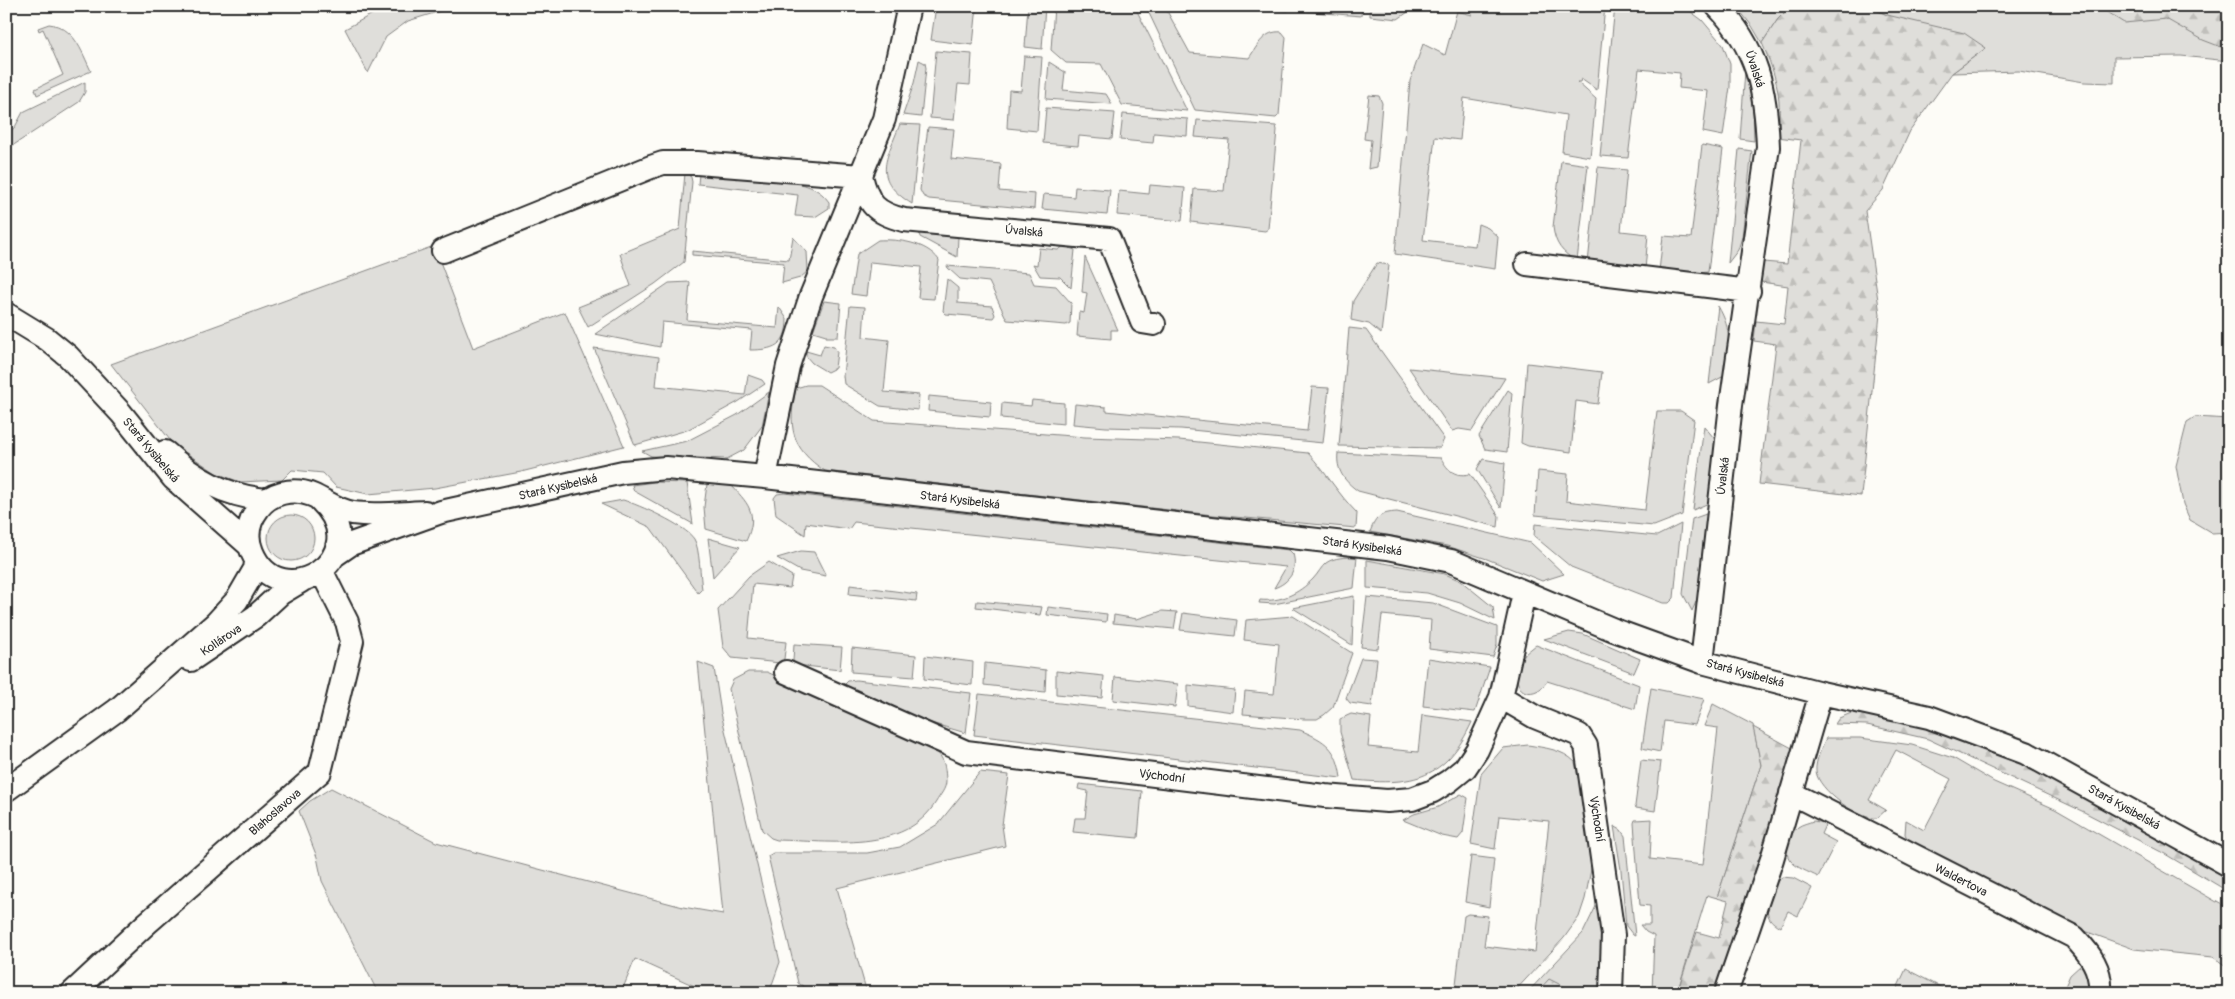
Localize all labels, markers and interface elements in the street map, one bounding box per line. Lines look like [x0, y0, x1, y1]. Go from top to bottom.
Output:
street label: Úvalská [1742, 49, 1769, 90]
street label: Úvalská [1004, 221, 1044, 241]
street label: Stará Kysibelská [119, 415, 182, 486]
street label: Úvalská [1713, 456, 1733, 496]
street label: Stará Kysibelská [517, 471, 599, 504]
street label: Stará Kysibelská [919, 488, 1001, 513]
street label: Stará Kysibelská [1321, 533, 1403, 560]
street label: Kollárova [198, 621, 245, 660]
street label: Stará Kysibelská [1704, 656, 1786, 691]
street label: Východní [1138, 766, 1186, 787]
street label: Stará Kysibelská [2085, 781, 2163, 834]
street label: Blahoslavova [246, 785, 305, 839]
street label: Východní [1585, 795, 1608, 843]
street label: Waldertova [1932, 861, 1990, 900]

